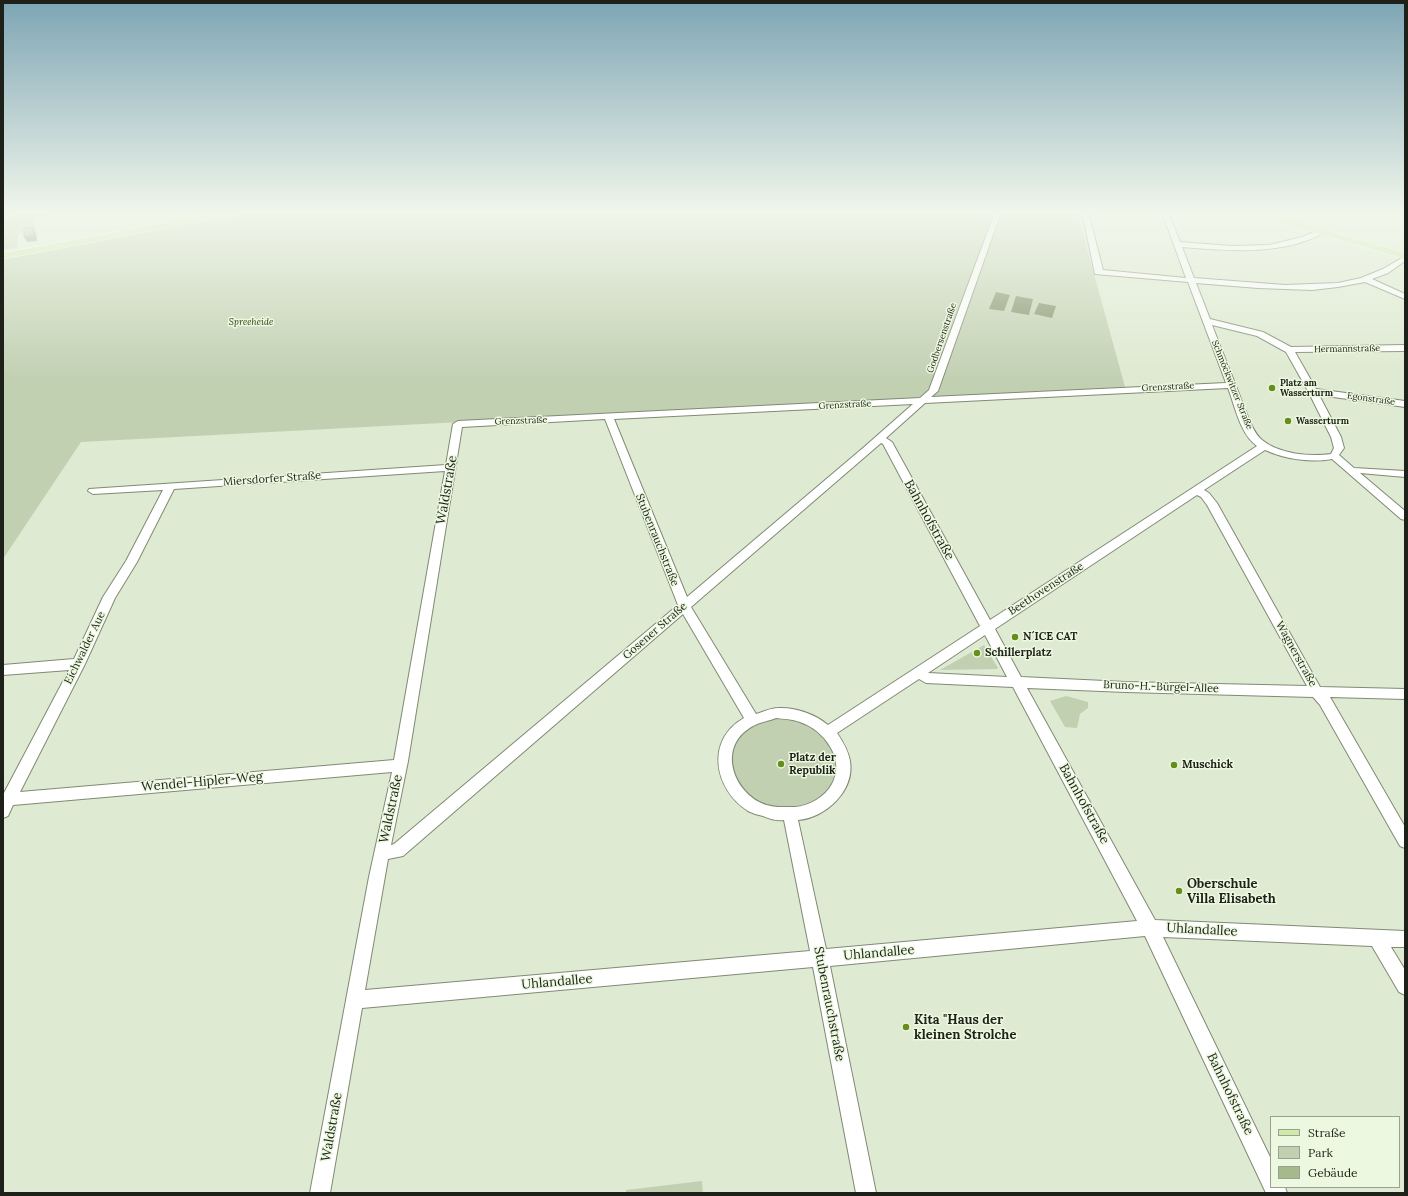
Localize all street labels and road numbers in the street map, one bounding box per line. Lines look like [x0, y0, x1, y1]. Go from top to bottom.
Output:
street label: Godbersenstraße [925, 302, 959, 374]
street label: Schmöckwitzer Straße [1209, 339, 1255, 431]
street label: Hermannstraße [1314, 343, 1380, 355]
street label: Grenzstraße [1141, 380, 1195, 394]
street label: Egonstraße [1346, 390, 1396, 408]
street label: Grenzstraße [818, 398, 872, 412]
street label: Grenzstraße [494, 415, 548, 427]
street label: Waldstraße [433, 454, 461, 526]
street label: Miersdorfer Straße [222, 469, 322, 489]
street label: Bahnhofstraße [901, 477, 957, 563]
street label: Stubenrauchstraße [632, 492, 682, 588]
street label: Beethovenstraße [1006, 560, 1086, 618]
street label: Gosener Straße [620, 600, 690, 662]
street label: Eichwalder Aue [62, 609, 108, 687]
street label: Wagnerstraße [1273, 619, 1319, 689]
street label: Bruno-H.-Bürgel-Allee [1103, 678, 1219, 696]
street label: Bahnhofstraße [1056, 761, 1112, 847]
street label: Wendel-Hipler-Weg [141, 769, 263, 795]
street label: Waldstraße [376, 773, 406, 845]
street label: Uhlandallee [1166, 920, 1238, 940]
street label: Uhlandallee [843, 942, 915, 964]
street label: Stubenrauchstraße [810, 945, 848, 1063]
street label: Uhlandallee [521, 971, 593, 993]
street label: Bahnhofstraße [1203, 1050, 1257, 1138]
street label: Waldstraße [318, 1091, 346, 1163]

